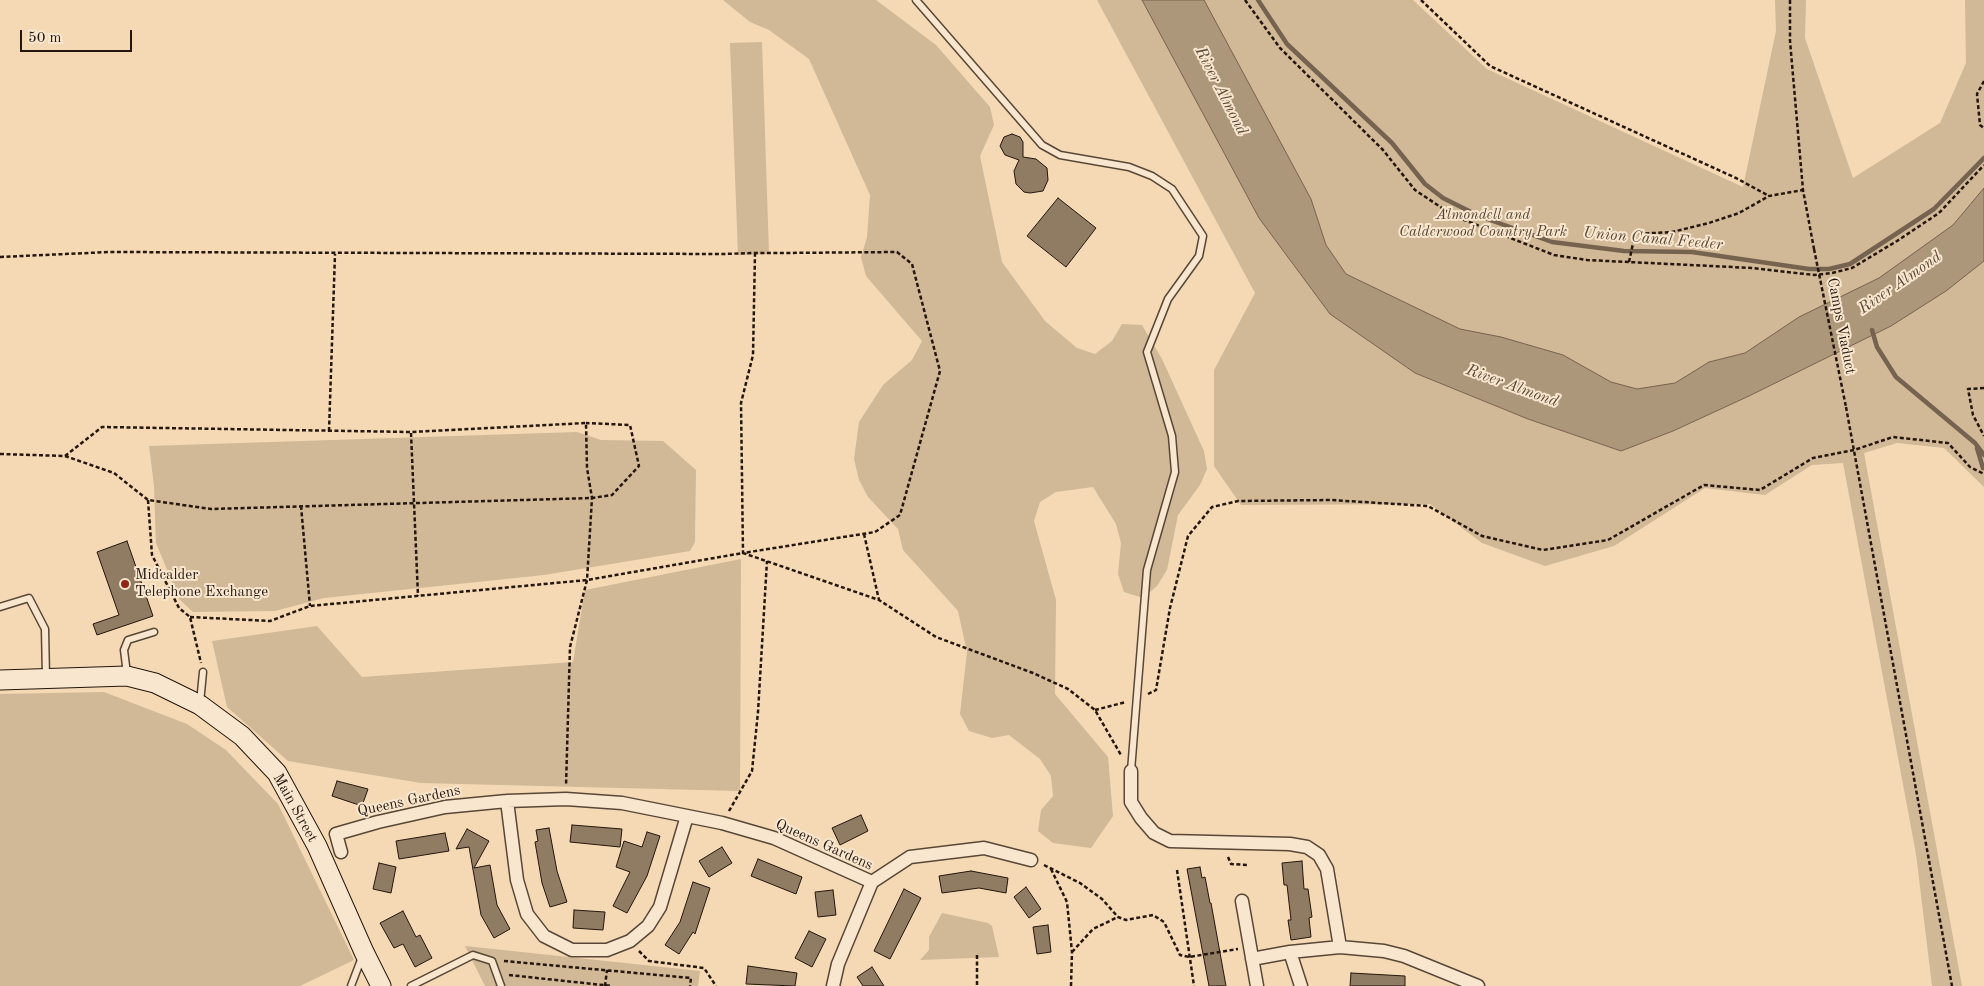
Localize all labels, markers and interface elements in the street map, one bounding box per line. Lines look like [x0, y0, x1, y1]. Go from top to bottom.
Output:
scale bar [22, 20, 135, 52]
text: 50 m [28, 31, 62, 46]
water label: River Almond [1191, 44, 1251, 138]
park label: Almondell and Calderwood Country Park [1399, 206, 1567, 241]
water label: Union Canal Feeder [1582, 223, 1724, 255]
water label: River Almond [1855, 247, 1945, 319]
street label: Camps Viaduct [1823, 276, 1859, 376]
water label: River Almond [1463, 360, 1561, 412]
place label: Midcalder Telephone Exchange [135, 566, 268, 601]
marker: Midcalder Telephone Exchange [119, 578, 131, 590]
street label: Main Street [269, 770, 321, 846]
street label: Queens Gardens [356, 781, 462, 821]
street label: Queens Gardens [772, 815, 876, 875]

